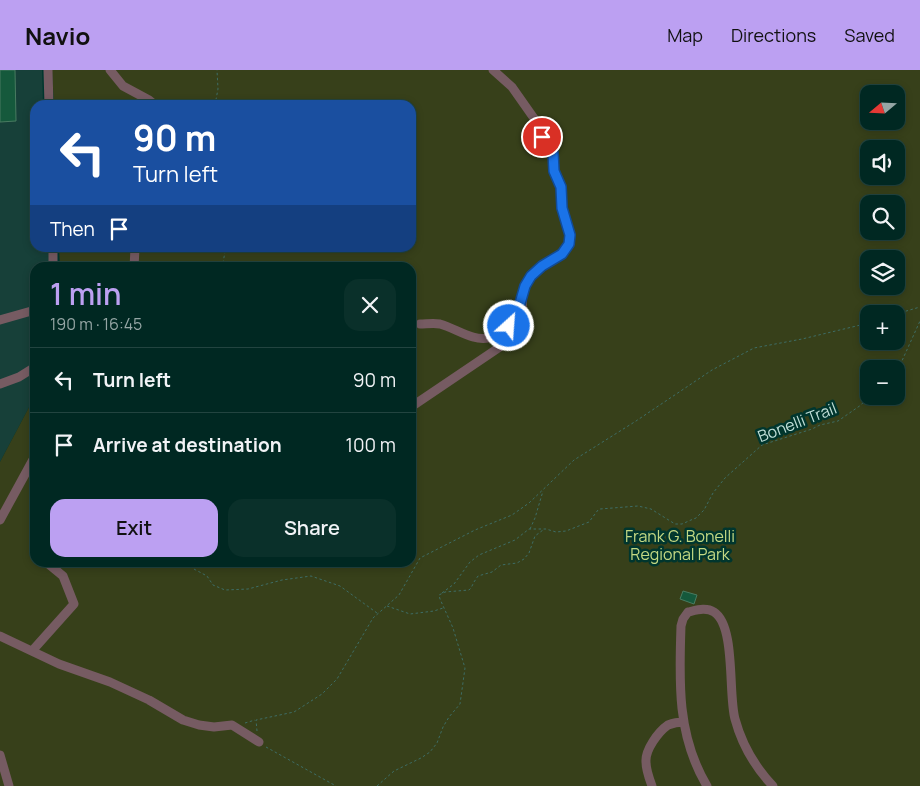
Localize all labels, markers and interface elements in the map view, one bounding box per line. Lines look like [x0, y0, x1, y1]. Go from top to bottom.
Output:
text: Navio [25, 19, 90, 52]
text: Map [667, 23, 703, 47]
text: Directions [731, 23, 816, 47]
text: Saved [844, 23, 895, 47]
north arrow [860, 85, 905, 130]
map controls [860, 85, 905, 405]
text: 90 m [133, 114, 216, 162]
pin [521, 116, 563, 158]
icon: left [50, 120, 115, 185]
icon: arrive [528, 123, 556, 151]
button: sound [860, 140, 905, 185]
text: Turn left [133, 159, 218, 189]
button: search [860, 195, 905, 240]
icon: arrive [105, 215, 133, 243]
text: Then [50, 216, 95, 242]
button: layers [860, 250, 905, 295]
text: 1 min [50, 273, 122, 314]
button: close [344, 279, 396, 331]
position arrow [482, 299, 534, 351]
button: + [860, 305, 905, 350]
text: 190 m · 16:45 [50, 313, 142, 335]
button: − [860, 360, 905, 405]
icon: left [50, 366, 78, 394]
text: Turn left [93, 367, 171, 393]
text: 90 m [353, 367, 396, 393]
street label: Bonelli Trail [754, 397, 840, 447]
icon: arrive [50, 431, 78, 459]
text: Arrive at destination [93, 432, 282, 458]
text: 100 m [345, 432, 396, 458]
button: Exit [50, 499, 218, 557]
button: Share [228, 499, 396, 557]
park label: Frank G. Bonelli Regional Park [625, 525, 735, 565]

